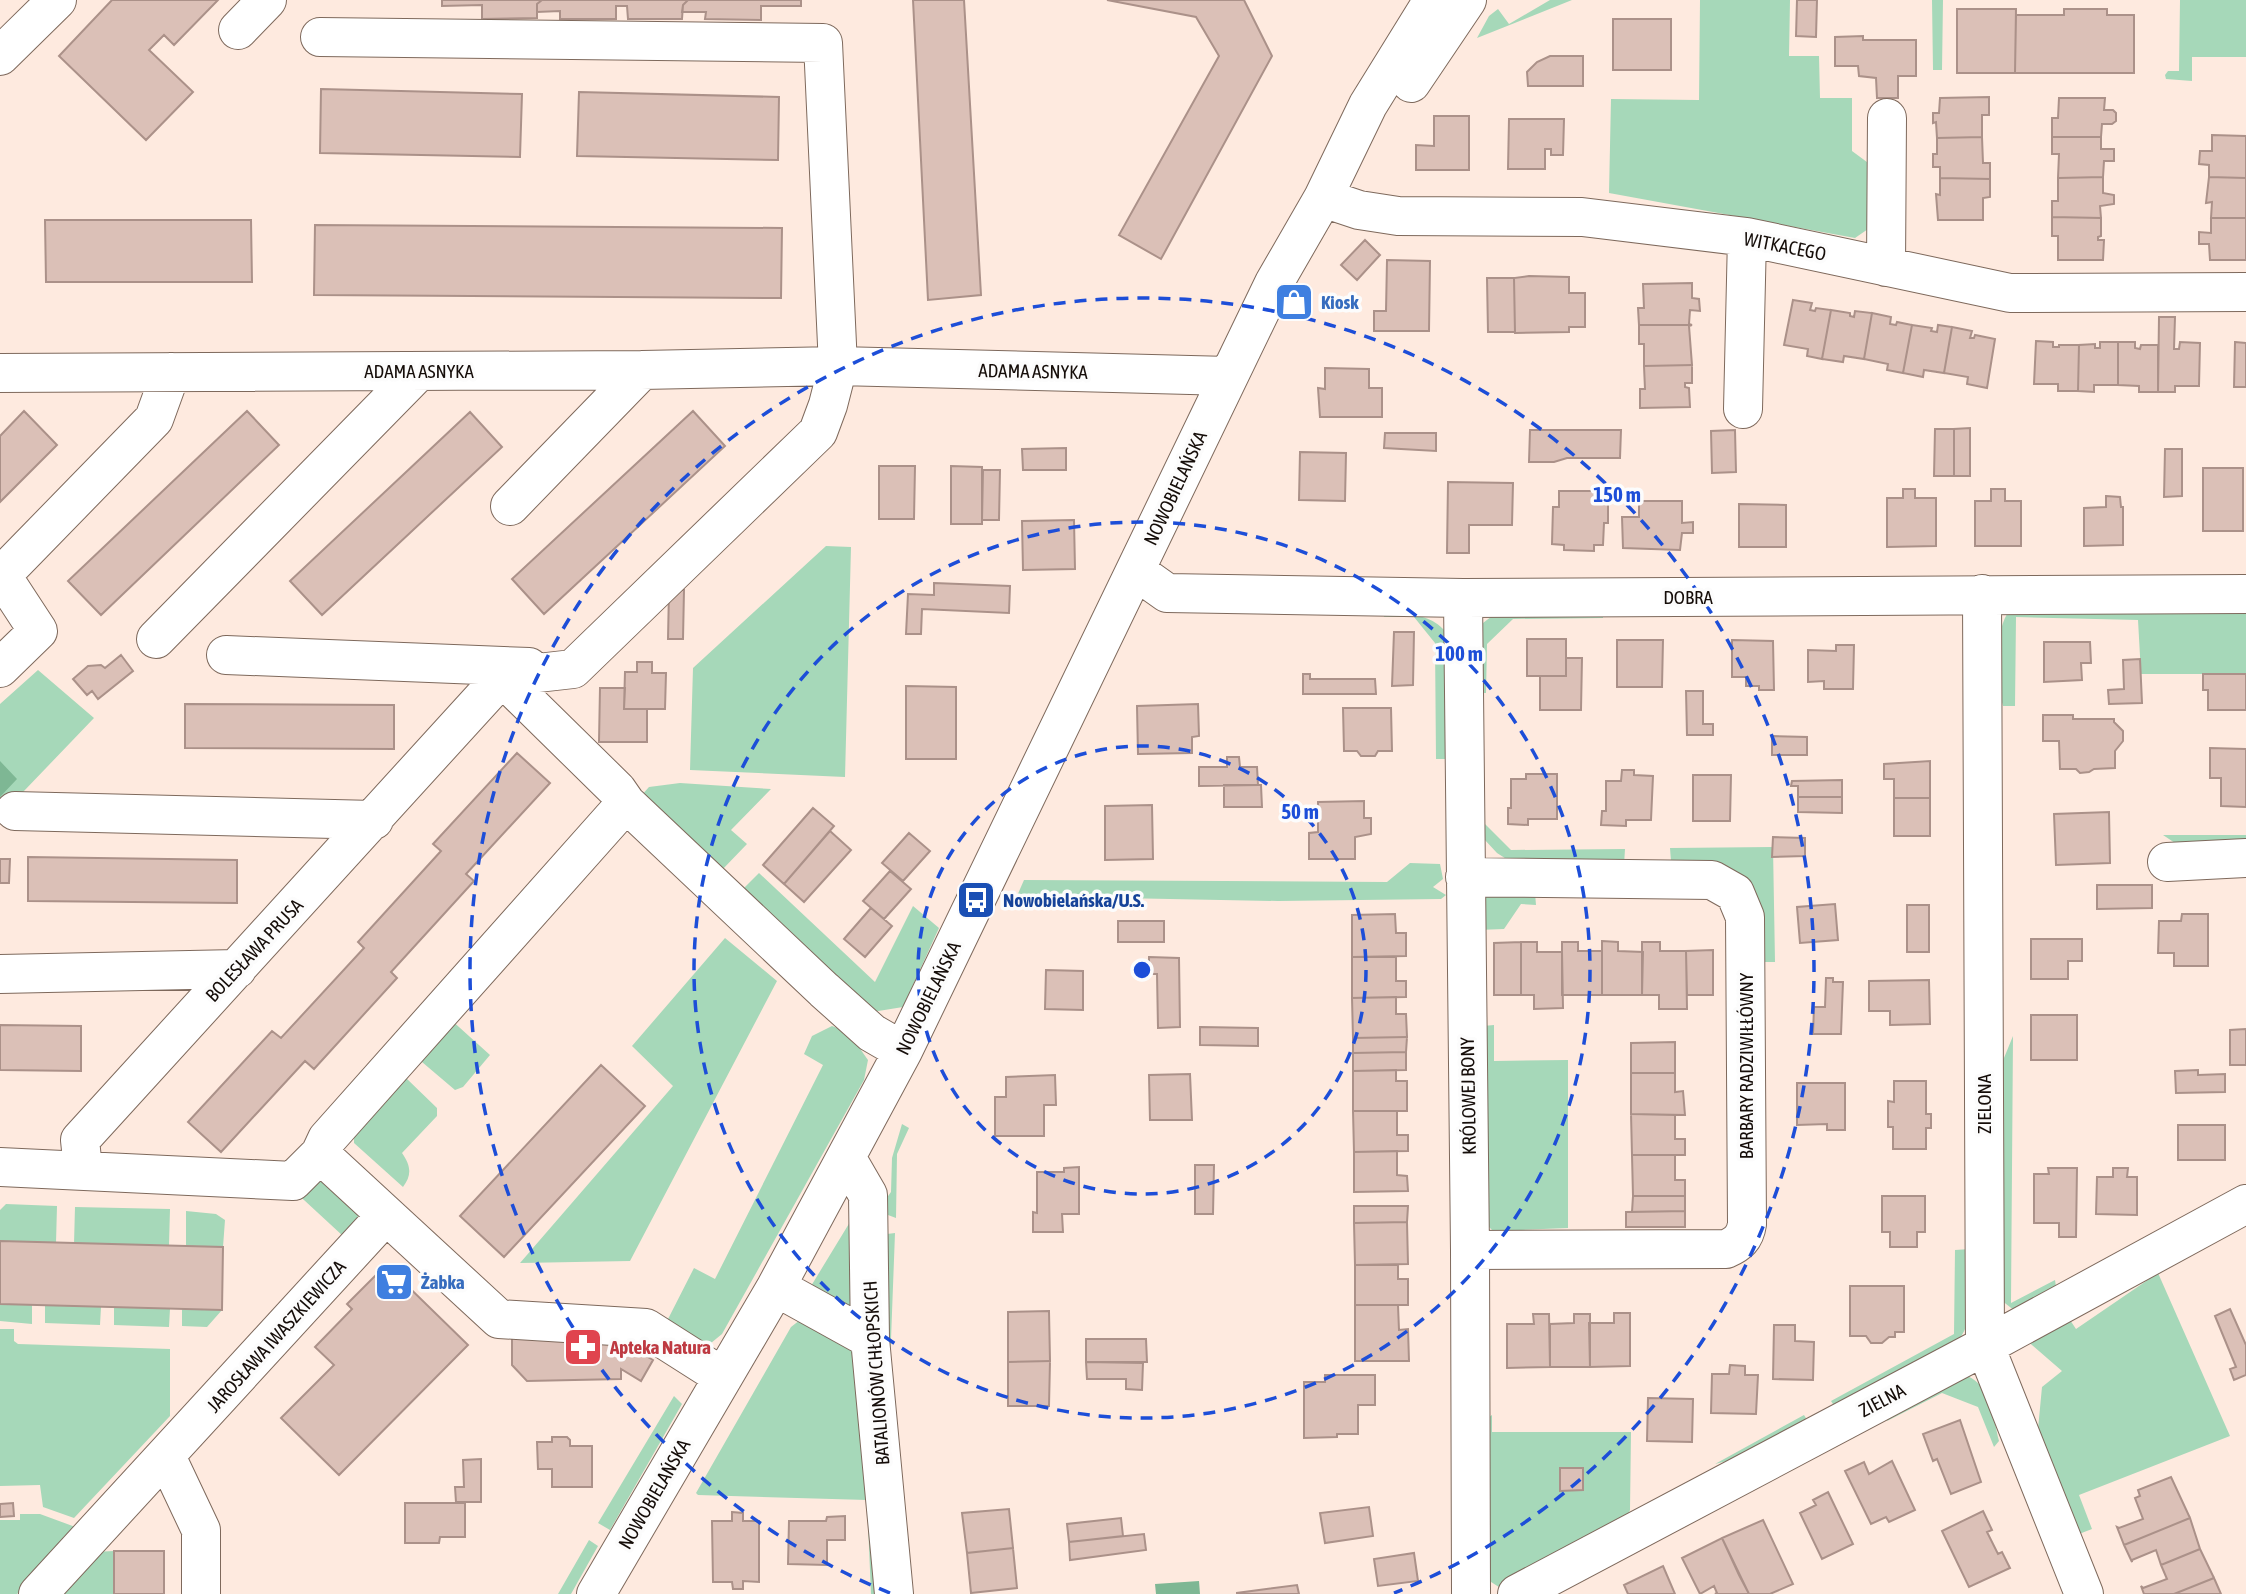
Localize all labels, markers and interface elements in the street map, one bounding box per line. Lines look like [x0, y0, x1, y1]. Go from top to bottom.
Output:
street label: WITKACEGO [1742, 227, 1828, 265]
shop icon: Kiosk [1273, 281, 1315, 323]
place label: Kiosk [1321, 291, 1359, 313]
street label: ADAMA ASNYKA [978, 359, 1089, 383]
street label: ADAMA ASNYKA [364, 360, 474, 382]
street label: NOWOBIELAŃSKA [1139, 427, 1211, 548]
text: 150 m [1593, 482, 1641, 506]
street label: DOBRA [1663, 586, 1713, 608]
text: 100 m [1435, 641, 1483, 665]
text: 50 m [1281, 799, 1319, 823]
bus stop icon: Nowobielańska/U.S. [955, 879, 997, 921]
place label: Nowobielańska/U.S. [1003, 889, 1145, 911]
street label: BOLESŁAWA PRUSA [201, 894, 308, 1006]
street label: NOWOBIELAŃSKA [891, 937, 965, 1058]
centre of rings [1130, 958, 1154, 982]
street label: BARBARY RADZIWIŁŁÓWNY [1735, 972, 1757, 1159]
street label: KRÓLOWEJ BONY [1456, 1036, 1480, 1155]
street label: ZIELONA [1973, 1073, 1995, 1134]
street label: JAROSŁAWA IWASZKIEWICZA [202, 1255, 350, 1416]
supermarket icon: Żabka [373, 1261, 415, 1303]
place label: Żabka [421, 1271, 465, 1293]
street label: BATALIONÓW CHŁOPSKICH [859, 1280, 893, 1466]
pharmacy icon: Apteka Natura [562, 1326, 604, 1368]
place label: Apteka Natura [609, 1336, 711, 1358]
street label: ZIELNA [1855, 1378, 1910, 1421]
street label: NOWOBIELAŃSKA [614, 1435, 695, 1553]

